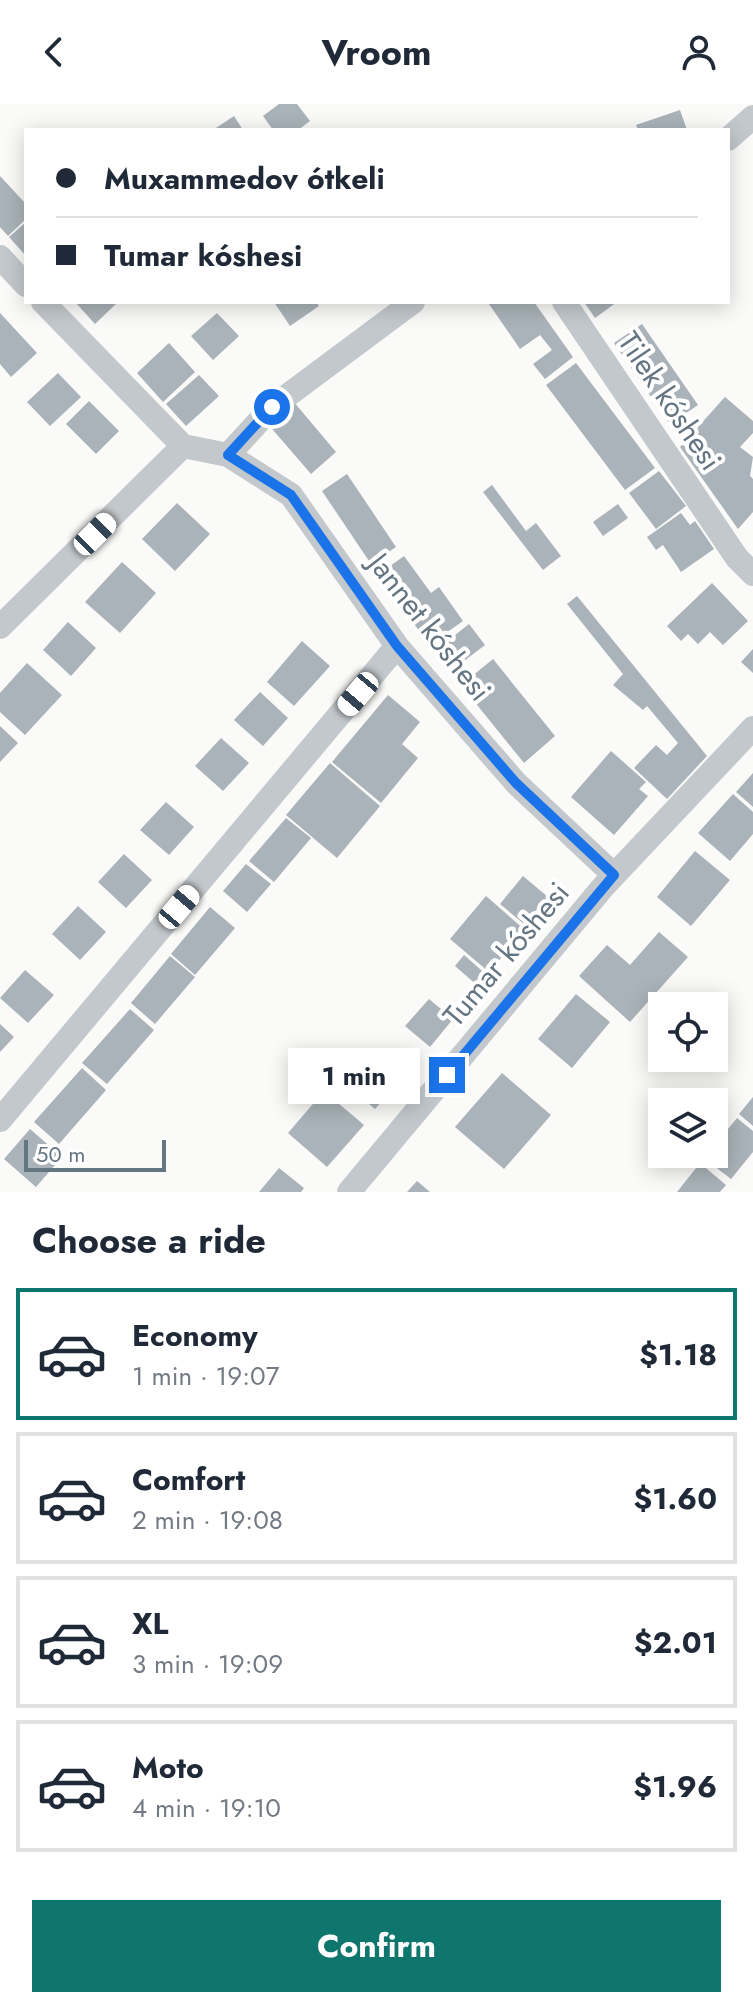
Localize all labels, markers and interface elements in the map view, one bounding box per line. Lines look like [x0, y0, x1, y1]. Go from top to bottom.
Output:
text: Vroom [321, 26, 432, 78]
icon: back [32, 30, 76, 74]
icon: person [677, 30, 721, 74]
text: Muxammedov ótkeli [104, 157, 385, 200]
text: Tumar kóshesi [104, 234, 302, 277]
street label: Tilek kóshesi [608, 323, 732, 479]
route start [254, 389, 290, 425]
car [70, 509, 120, 559]
street label: Jannet kóshesi [356, 541, 501, 710]
car [333, 668, 383, 720]
street label: Tumar kóshesi [433, 872, 579, 1036]
car [154, 881, 204, 933]
map controls [648, 992, 728, 1168]
button: locate [648, 992, 728, 1072]
callout: 1 min [287, 1047, 419, 1103]
text: 1 min [322, 1057, 386, 1095]
route end [429, 1057, 465, 1093]
button: layers [648, 1088, 728, 1168]
scale bar [24, 1136, 166, 1172]
text: 50 m [36, 1138, 85, 1170]
text: Choose a ride [32, 1214, 266, 1266]
text: Economy [132, 1314, 258, 1357]
icon: car [36, 1318, 108, 1390]
text: $1.18 [639, 1333, 717, 1376]
text: 1 min · 19:07 [132, 1357, 279, 1395]
text: Comfort [132, 1458, 245, 1501]
icon: car [36, 1462, 108, 1534]
text: $1.60 [633, 1477, 717, 1520]
text: 2 min · 19:08 [132, 1501, 283, 1539]
text: XL [132, 1602, 168, 1645]
icon: car [36, 1606, 108, 1678]
text: $2.01 [634, 1621, 717, 1664]
text: 3 min · 19:09 [132, 1645, 283, 1683]
text: Moto [132, 1746, 204, 1789]
icon: car [36, 1750, 108, 1822]
text: $1.96 [633, 1765, 717, 1808]
text: 4 min · 19:10 [132, 1789, 281, 1827]
button: Confirm [32, 1900, 721, 1992]

